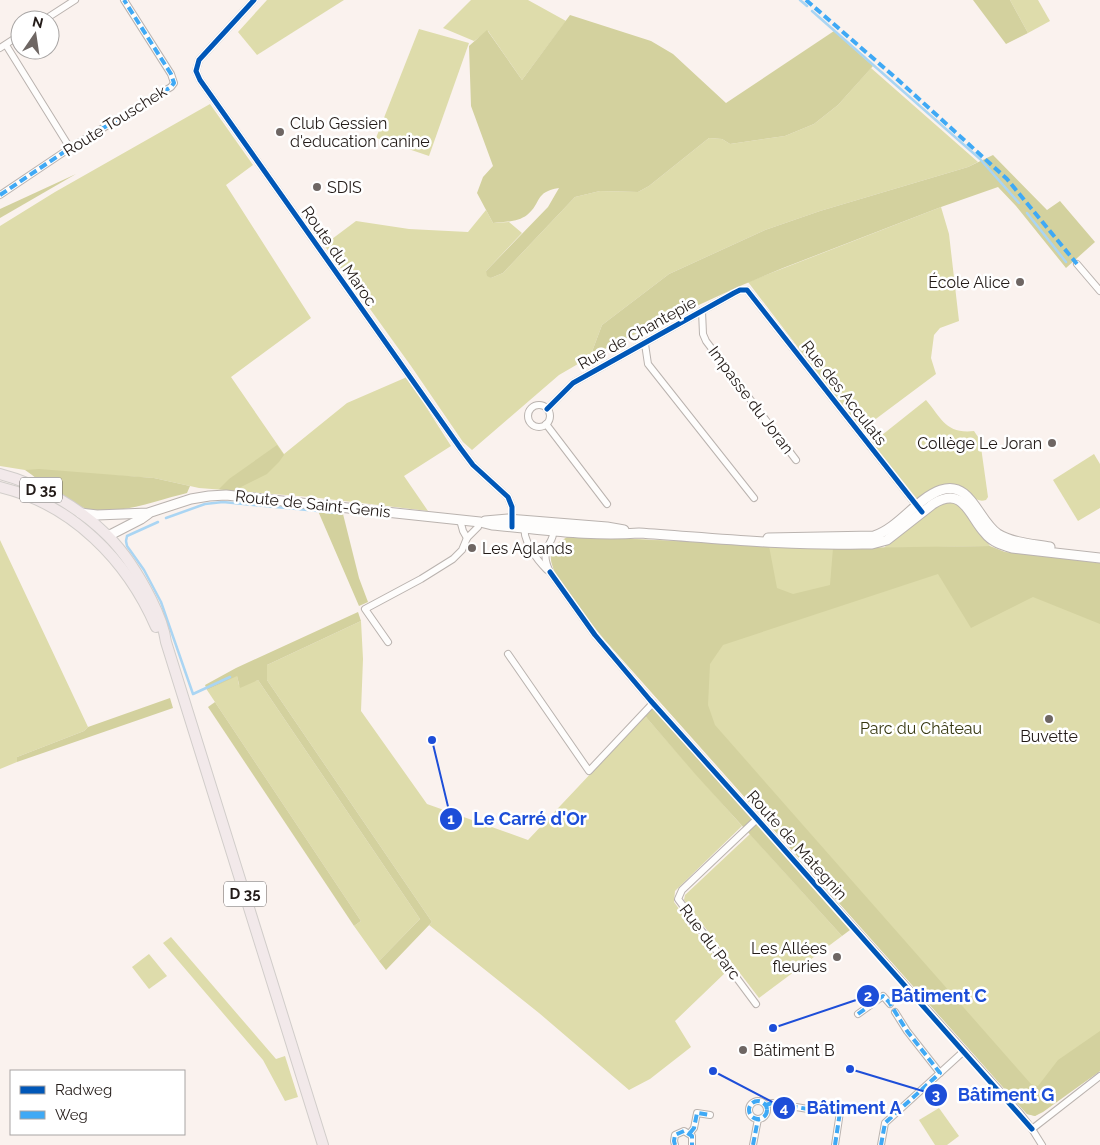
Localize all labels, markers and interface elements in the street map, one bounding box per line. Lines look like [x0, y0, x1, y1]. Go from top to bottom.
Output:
north arrow [10, 10, 60, 60]
text: N [31, 13, 45, 31]
street label: Route Touschek [60, 81, 171, 160]
place label: Club Gessien d'education canine [290, 114, 430, 151]
marker: Club Gessien d'education canine [274, 126, 286, 138]
place label: SDIS [327, 178, 362, 197]
marker: SDIS [311, 181, 323, 193]
street label: Route du Maroc [297, 202, 381, 310]
place label: École Alice [928, 272, 1010, 292]
marker: École Alice [1014, 276, 1026, 288]
street label: Rue de Chantepie [575, 293, 699, 373]
street label: Rue des Acculats [797, 337, 891, 449]
street label: Impasse du Joran [704, 342, 798, 458]
place label: Collège Le Joran [917, 434, 1042, 453]
marker: Collège Le Joran [1046, 437, 1058, 449]
road number: D 35 [20, 478, 62, 502]
street label: Route de Saint-Genis [234, 486, 392, 522]
place label: Les Aglands [482, 539, 573, 558]
marker: Les Aglands [466, 542, 478, 554]
marker: Buvette [1043, 713, 1055, 725]
park label: Parc du Château [860, 719, 982, 738]
place label: Buvette [1020, 727, 1078, 746]
street label: Route de Mategnin [743, 786, 851, 904]
callout: Le Carré d'Or [438, 802, 597, 835]
text: Le Carré d'Or [473, 808, 587, 829]
text: 1 [447, 810, 455, 828]
road number: D 35 [224, 882, 266, 906]
street label: Rue du Parc [675, 901, 745, 984]
place label: Les Allées fleuries [751, 939, 827, 976]
marker: Les Allées fleuries [831, 951, 843, 963]
callout: Bâtiment C [856, 979, 997, 1012]
text: Bâtiment C [891, 985, 987, 1006]
text: 2 [864, 987, 872, 1005]
place label: Bâtiment B [753, 1041, 835, 1060]
marker: Bâtiment B [737, 1044, 749, 1056]
legend [10, 1070, 185, 1135]
callout: Bâtiment G [923, 1078, 1065, 1111]
text: Radweg [55, 1081, 112, 1099]
text: Bâtiment G [958, 1084, 1054, 1105]
text: 3 [932, 1086, 940, 1104]
callout: Bâtiment A [771, 1092, 912, 1125]
text: Bâtiment A [806, 1097, 902, 1118]
text: 4 [780, 1099, 789, 1117]
text: Weg [55, 1106, 88, 1124]

